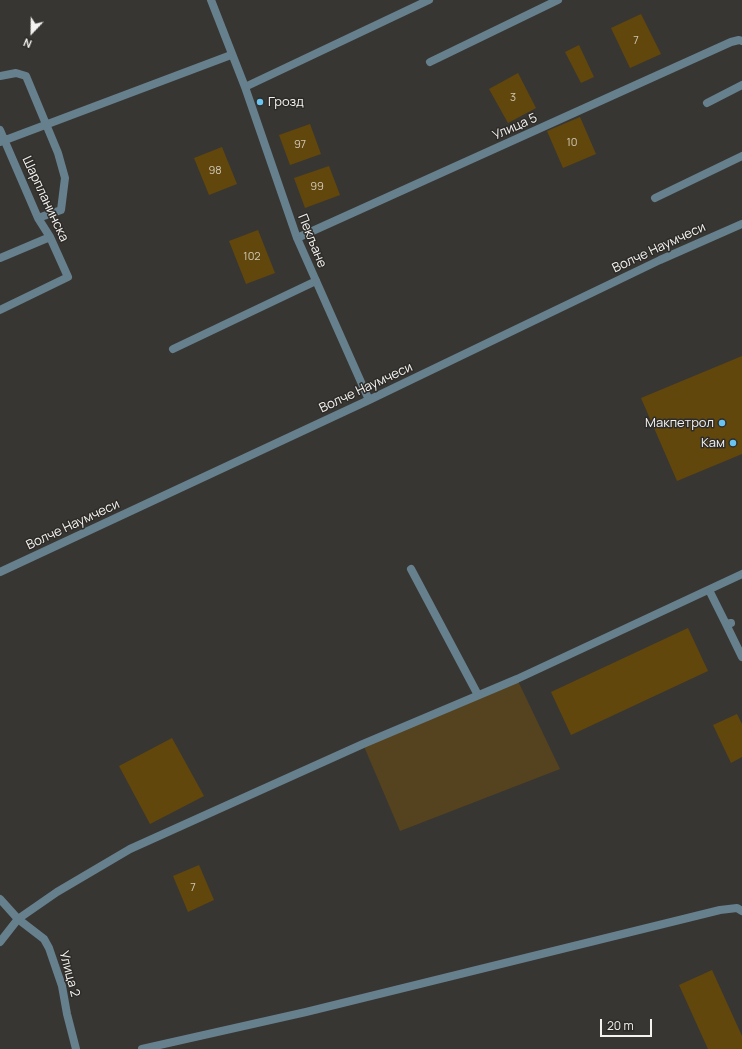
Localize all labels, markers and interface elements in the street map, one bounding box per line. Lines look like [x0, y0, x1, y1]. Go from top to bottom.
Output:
north arrow [12, 12, 52, 52]
house number: 7 [633, 34, 639, 48]
text: N [21, 35, 34, 52]
house number: 3 [510, 91, 516, 105]
place label: Грозд [268, 94, 304, 110]
marker: Грозд [255, 97, 265, 107]
street label: Улица 5 [490, 110, 540, 144]
house number: 10 [567, 136, 577, 150]
house number: 97 [294, 138, 306, 152]
street label: Шарпланинска [18, 154, 72, 244]
house number: 98 [208, 164, 222, 178]
house number: 99 [310, 180, 324, 194]
street label: Пекљане [294, 212, 330, 270]
street label: Волче Наумчеси [610, 220, 708, 276]
house number: 102 [243, 250, 261, 264]
street label: Волче Наумчеси [317, 360, 415, 416]
place label: Макпетрол [645, 415, 714, 431]
marker: Макпетрол [717, 418, 727, 428]
place label: Кам [701, 435, 725, 451]
marker: Кам [728, 438, 738, 448]
street label: Волче Наумчеси [24, 497, 122, 553]
house number: 7 [190, 881, 196, 895]
street label: Улица 2 [55, 949, 83, 999]
scale bar [602, 1011, 654, 1037]
text: 20 m [607, 1017, 634, 1034]

